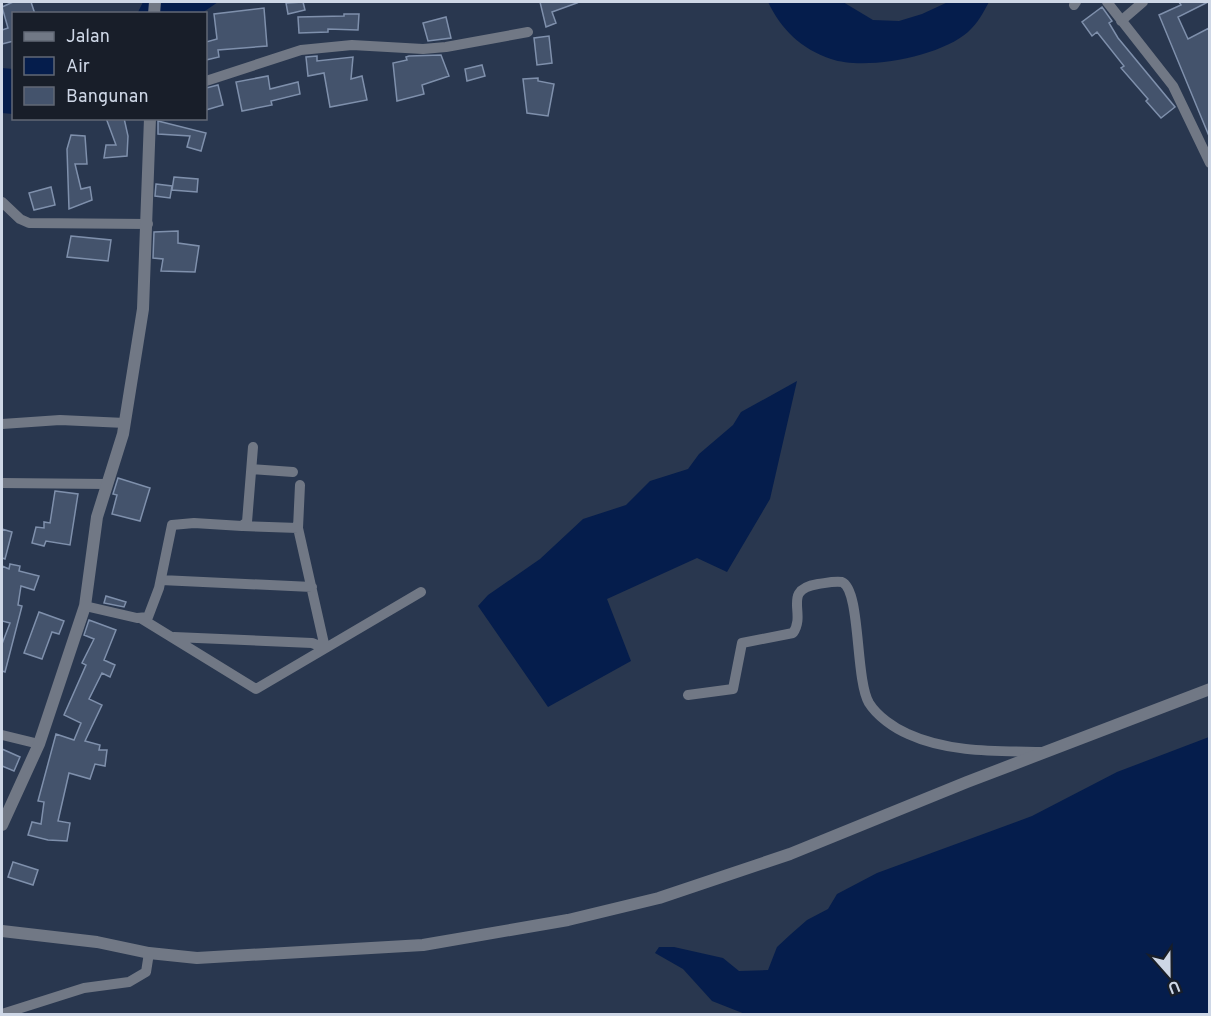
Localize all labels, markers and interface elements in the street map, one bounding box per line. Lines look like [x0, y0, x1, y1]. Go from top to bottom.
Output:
legend [12, 12, 207, 120]
text: Jalan [66, 26, 110, 49]
text: Air [66, 56, 90, 79]
text: Bangunan [66, 86, 149, 109]
north arrow [1139, 944, 1199, 1004]
text: U [1165, 975, 1183, 998]

